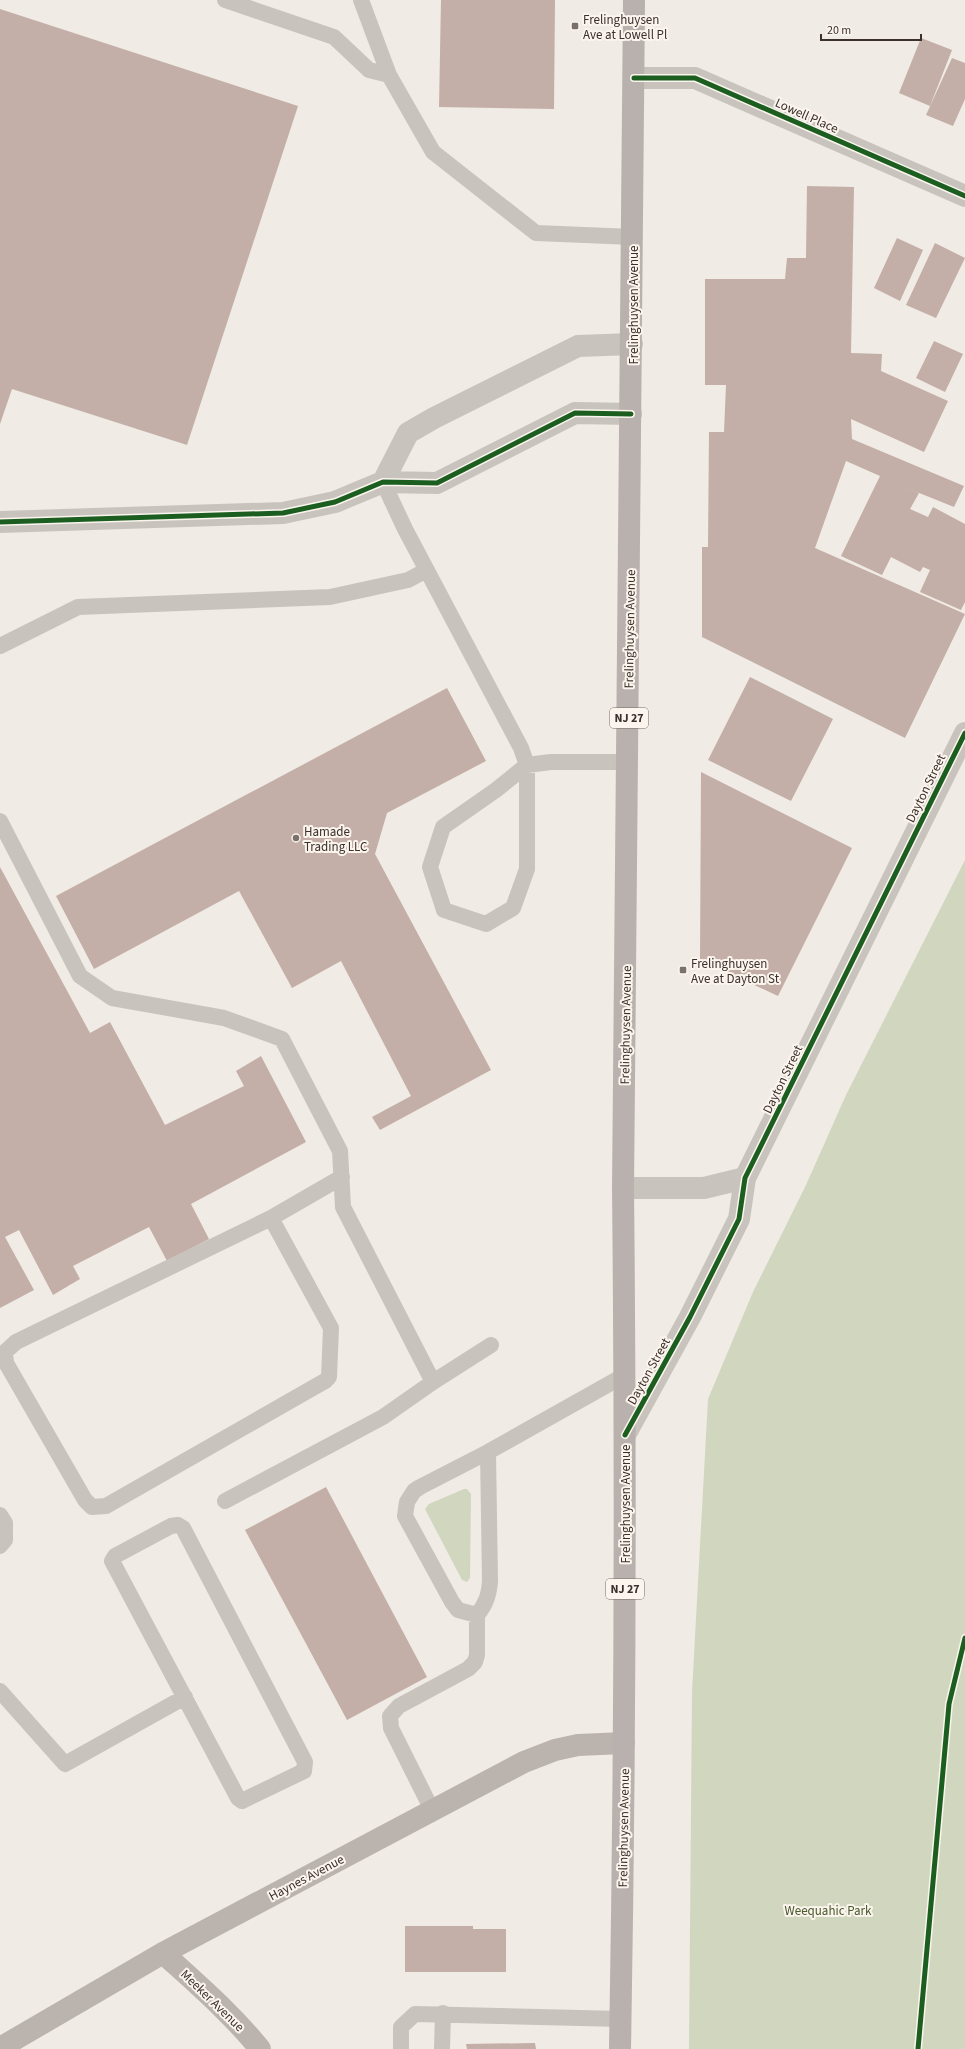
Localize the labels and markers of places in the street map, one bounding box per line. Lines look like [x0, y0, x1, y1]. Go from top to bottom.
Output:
place label: Frelinghuysen Ave at Lowell Pl [583, 11, 667, 44]
marker: Frelinghuysen Ave at Lowell Pl [570, 21, 580, 31]
place label: Hamade Trading LLC [304, 823, 368, 856]
marker: Hamade Trading LLC [291, 833, 301, 843]
place label: Frelinghuysen Ave at Dayton St [691, 955, 780, 988]
marker: Frelinghuysen Ave at Dayton St [678, 965, 688, 975]

